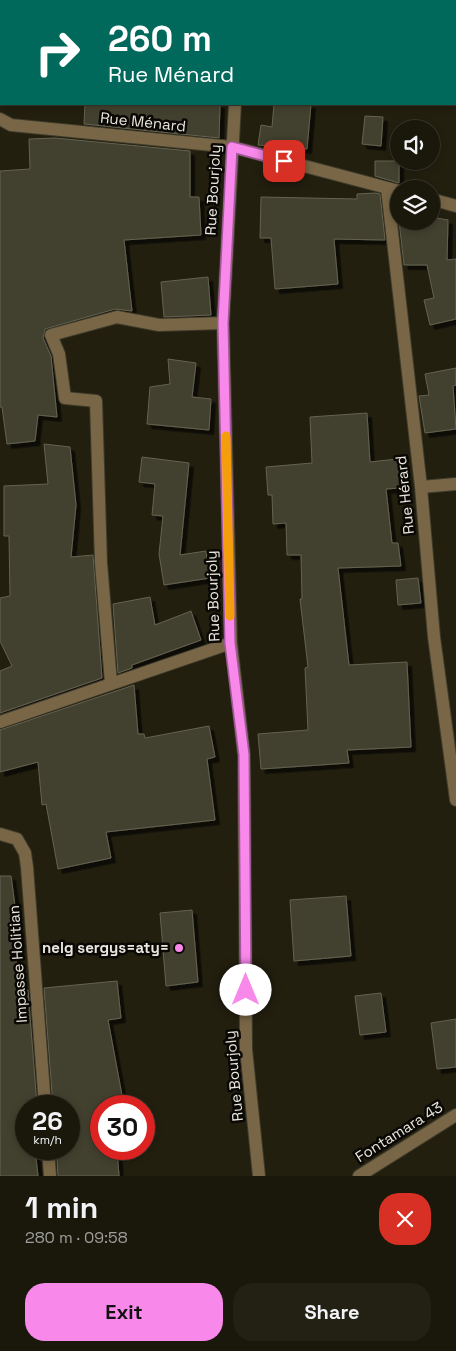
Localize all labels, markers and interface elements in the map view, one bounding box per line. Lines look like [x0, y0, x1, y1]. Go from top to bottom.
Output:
text: 260 m [108, 17, 212, 61]
icon: right [25, 20, 90, 85]
text: Rue Ménard [108, 60, 234, 88]
street label: Rue Ménard [99, 108, 187, 135]
map controls [390, 120, 440, 230]
button: sound [390, 120, 440, 170]
pin [263, 140, 305, 182]
street label: Rue Bourjoly [201, 144, 224, 236]
icon: arrive [270, 147, 298, 175]
button: layers [390, 180, 440, 230]
street label: Rue Hérard [391, 455, 418, 535]
street label: Rue Bourjoly [201, 550, 224, 642]
street label: Impasse Holitian [4, 904, 31, 1024]
place label: nelg sergys=aty= [42, 938, 169, 957]
marker: nelg sergys=aty= [173, 942, 185, 954]
position arrow [219, 963, 271, 1015]
street label: Rue Bourjoly [220, 1030, 247, 1122]
speed limit sign: 30 [90, 1095, 155, 1160]
street label: Fontamara 43 [351, 1097, 446, 1166]
text: 26 [32, 1105, 63, 1137]
text: km/h [33, 1132, 62, 1148]
text: 1 min [25, 1188, 98, 1227]
button: close [379, 1193, 431, 1245]
text: 280 m · 09:58 [25, 1227, 128, 1248]
button: Exit [25, 1283, 223, 1341]
button: Share [233, 1283, 431, 1341]

